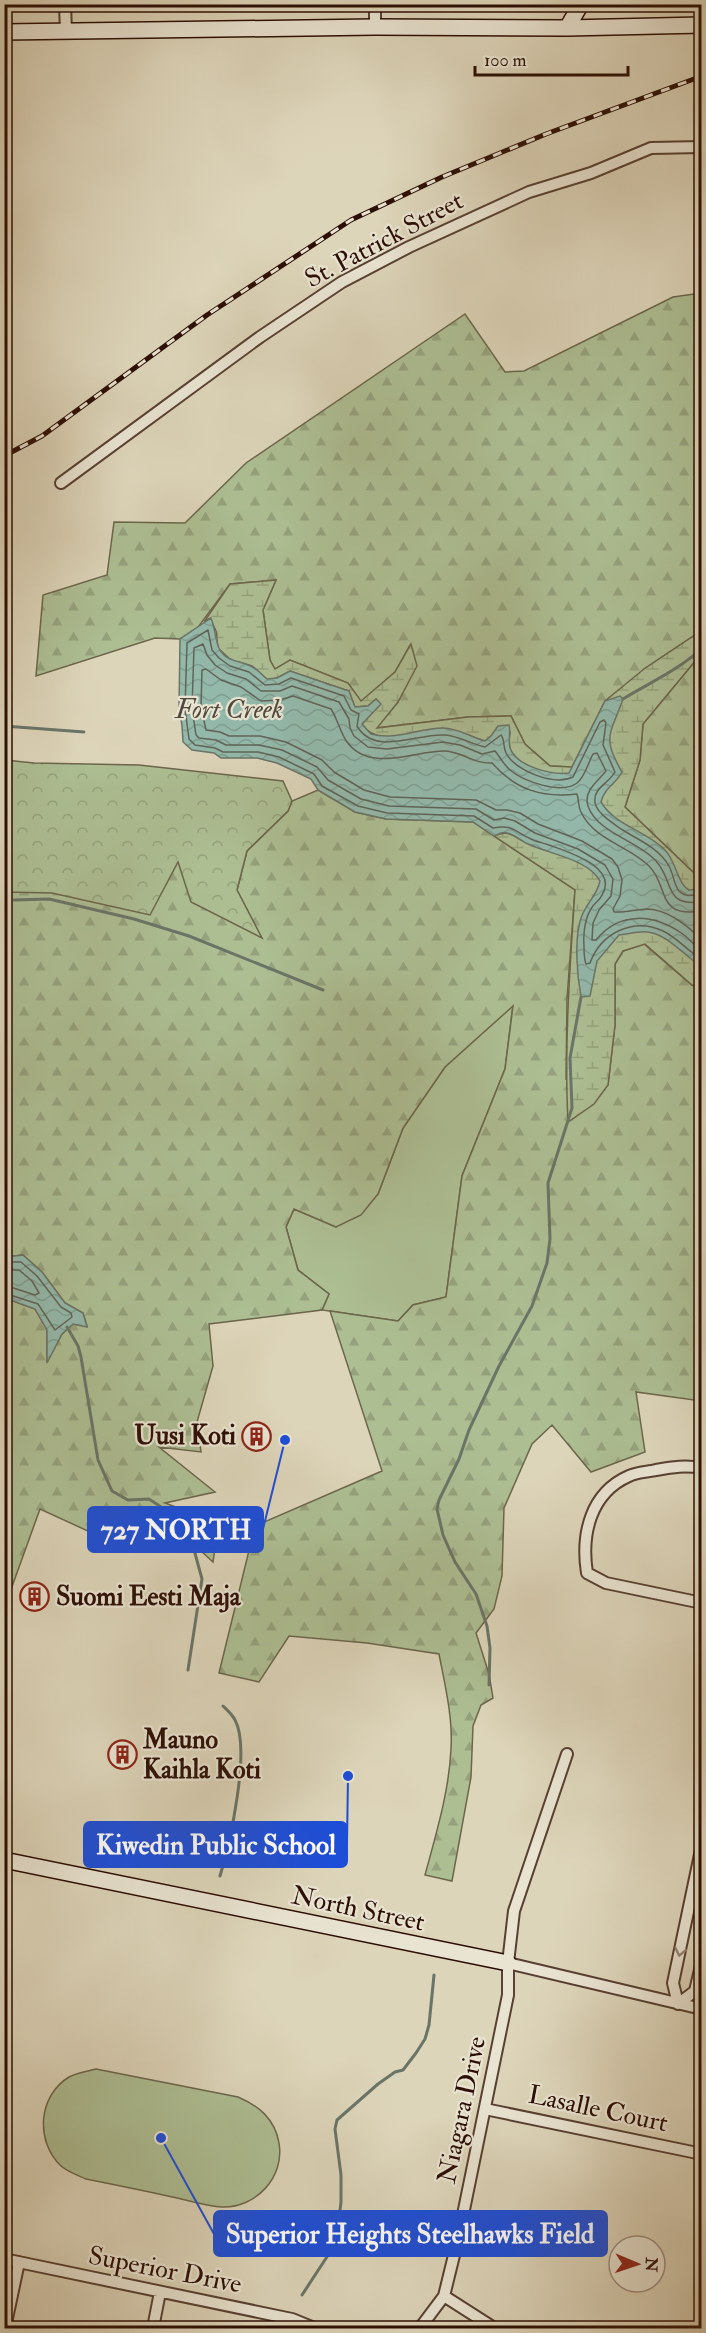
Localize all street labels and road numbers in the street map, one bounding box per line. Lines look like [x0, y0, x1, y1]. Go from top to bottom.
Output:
street label: St. Patrick Street [299, 185, 469, 295]
street label: North Street [289, 1879, 427, 1939]
street label: Niagara Drive [431, 2033, 493, 2186]
street label: Lasalle Court [525, 2079, 671, 2139]
street label: Superior Drive [85, 2239, 244, 2302]

